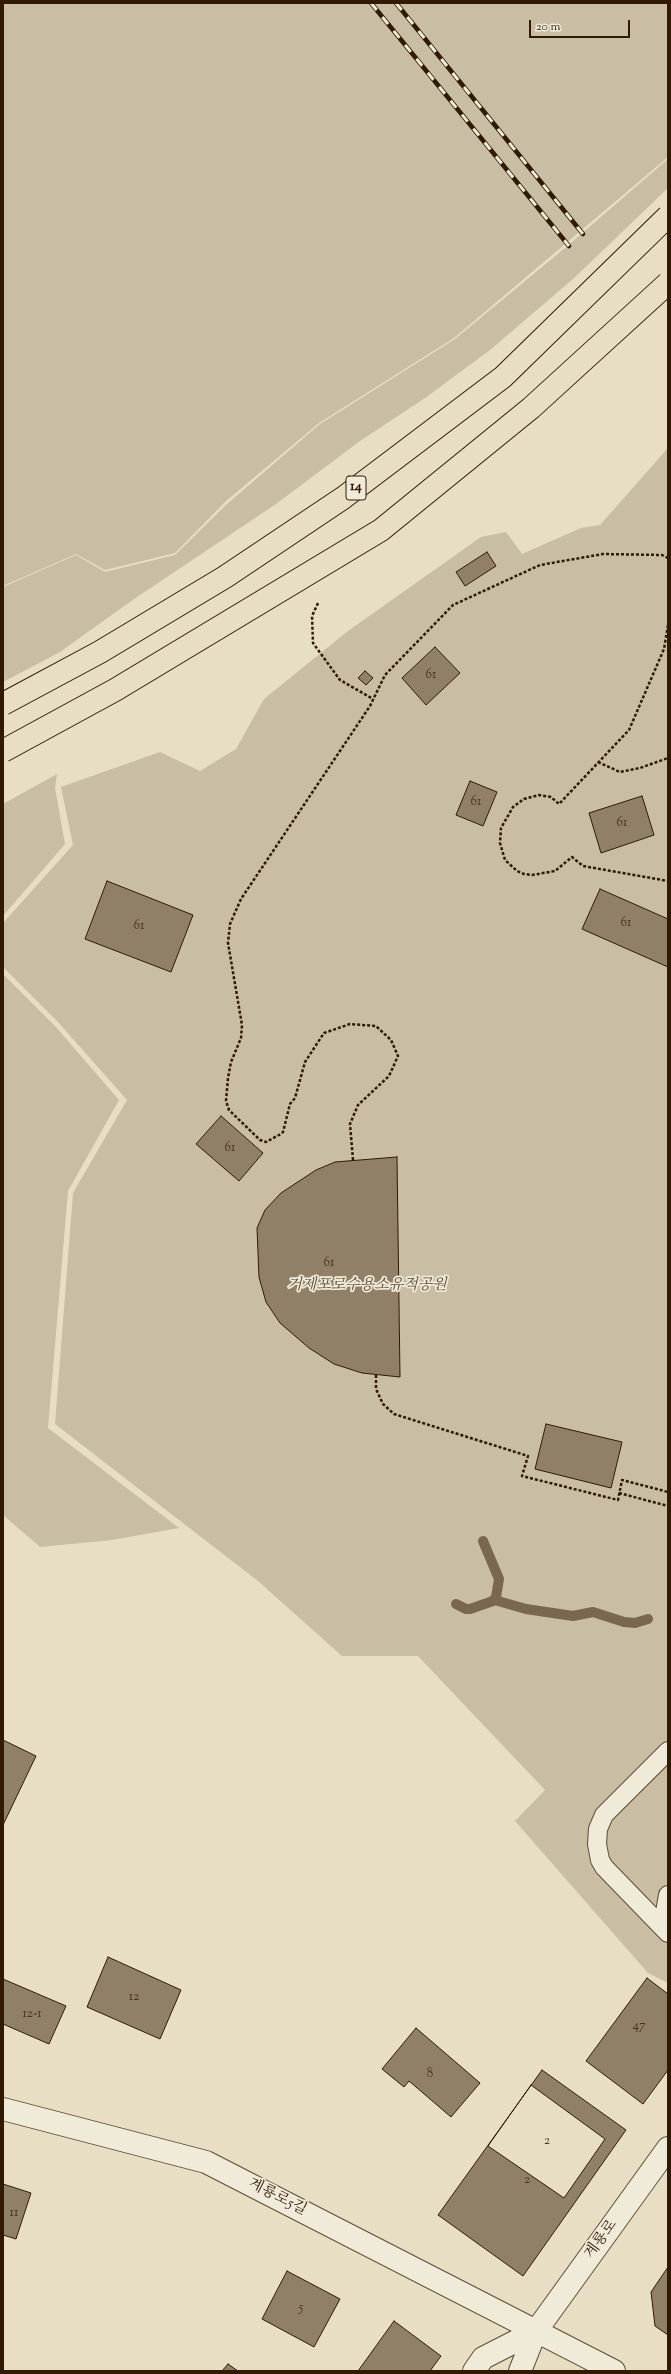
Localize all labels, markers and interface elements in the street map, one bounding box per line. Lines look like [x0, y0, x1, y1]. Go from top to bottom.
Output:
scale bar [531, 12, 632, 38]
text: 20 m [536, 18, 560, 36]
road number: 14 [346, 476, 366, 500]
house number: 61 [426, 668, 436, 684]
house number: 61 [471, 795, 481, 811]
house number: 61 [617, 816, 627, 832]
house number: 61 [621, 916, 631, 932]
house number: 61 [134, 919, 144, 935]
house number: 61 [225, 1141, 235, 1157]
house number: 61 [324, 1256, 334, 1272]
park label: 거제포로수용소유적공원 [287, 1277, 447, 1295]
house number: 12 [129, 1990, 139, 2006]
house number: 12-1 [22, 2007, 42, 2023]
house number: 47 [632, 2019, 646, 2035]
house number: 8 [427, 2067, 433, 2083]
house number: 2 [544, 2134, 550, 2150]
house number: 2 [524, 2173, 530, 2189]
street label: 계룡로5길 [245, 2176, 309, 2220]
house number: 11 [10, 2206, 18, 2222]
street label: 계룡로 [582, 2217, 622, 2263]
house number: 5 [299, 2301, 303, 2317]

